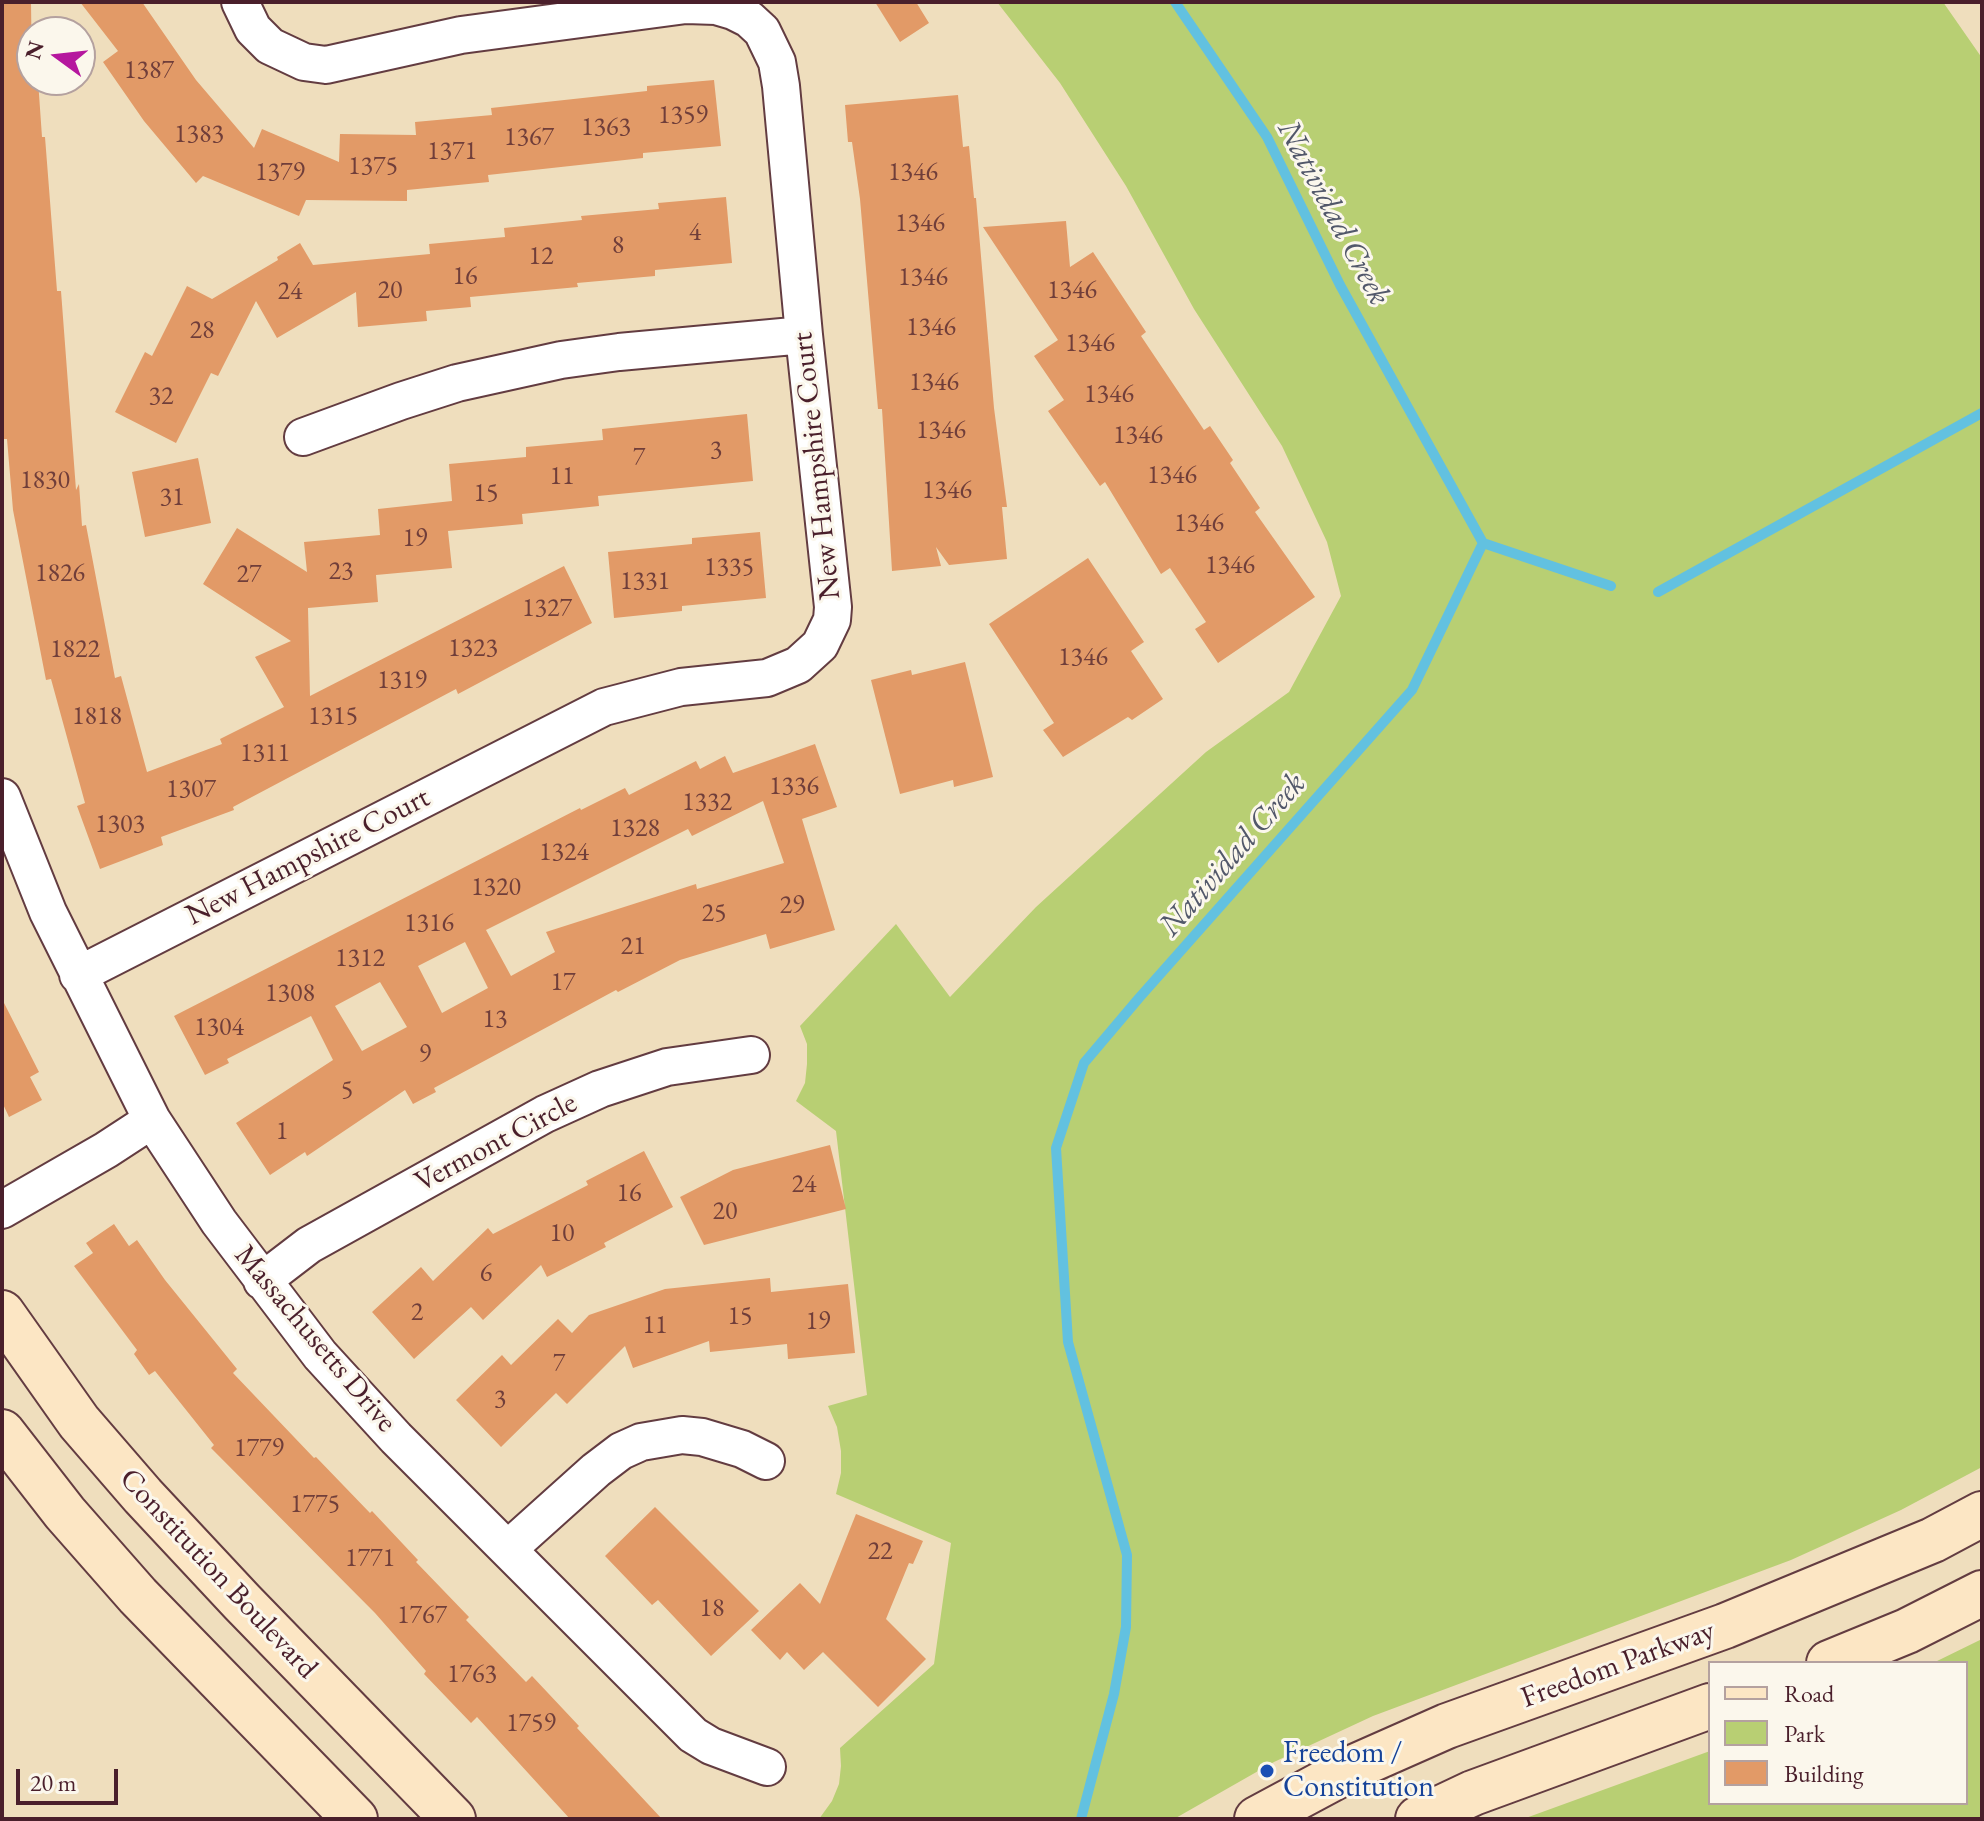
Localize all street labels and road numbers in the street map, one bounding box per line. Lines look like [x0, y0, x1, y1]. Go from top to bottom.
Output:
street label: New Hampshire Court [785, 330, 849, 602]
street label: New Hampshire Court [180, 780, 436, 934]
street label: Vermont Circle [409, 1085, 583, 1201]
street label: Massachusetts Drive [226, 1238, 404, 1440]
street label: Constitution Boulevard [111, 1461, 325, 1687]
street label: Freedom Parkway [1516, 1613, 1720, 1717]

